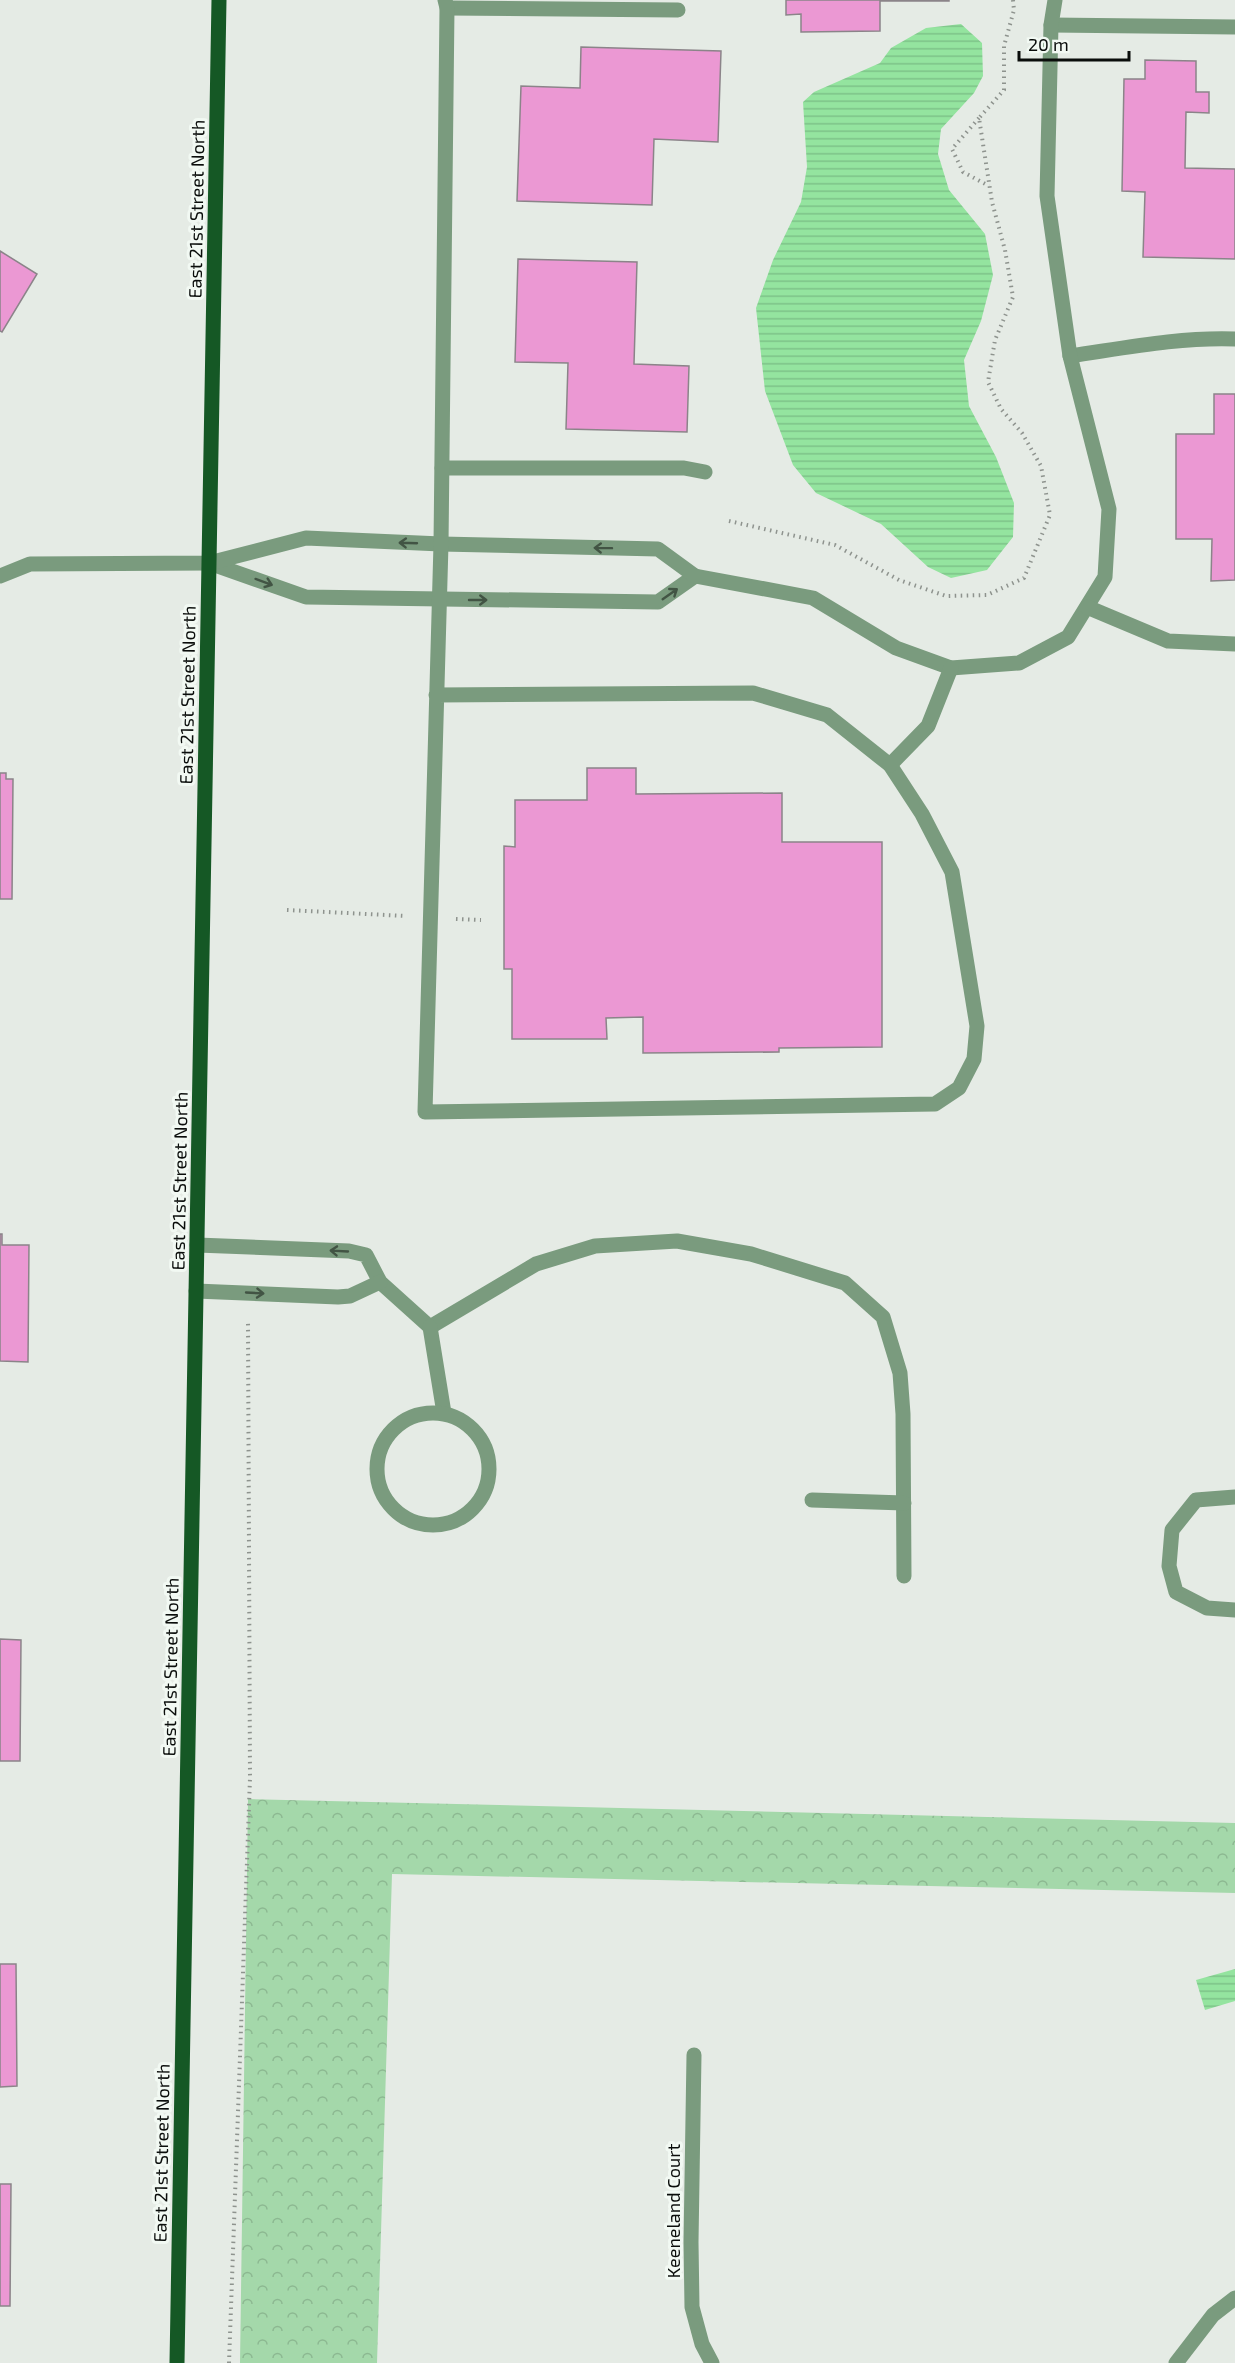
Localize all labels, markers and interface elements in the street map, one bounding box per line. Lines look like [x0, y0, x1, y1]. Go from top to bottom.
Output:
scale bar [1019, 24, 1128, 62]
text: 20 m [1028, 33, 1069, 55]
street label: East 21st Street North [183, 119, 209, 299]
one-way arrow [399, 537, 419, 548]
one-way arrow [594, 542, 614, 553]
one-way arrow [254, 578, 273, 589]
one-way arrow [662, 587, 678, 600]
one-way arrow [467, 594, 487, 606]
street label: East 21st Street North [174, 605, 200, 785]
street label: East 21st Street North [166, 1091, 192, 1271]
one-way arrow [329, 1245, 349, 1256]
one-way arrow [244, 1288, 264, 1299]
street label: East 21st Street North [157, 1577, 183, 1757]
street label: East 21st Street North [148, 2063, 174, 2243]
street label: Keeneland Court [662, 2144, 684, 2278]

